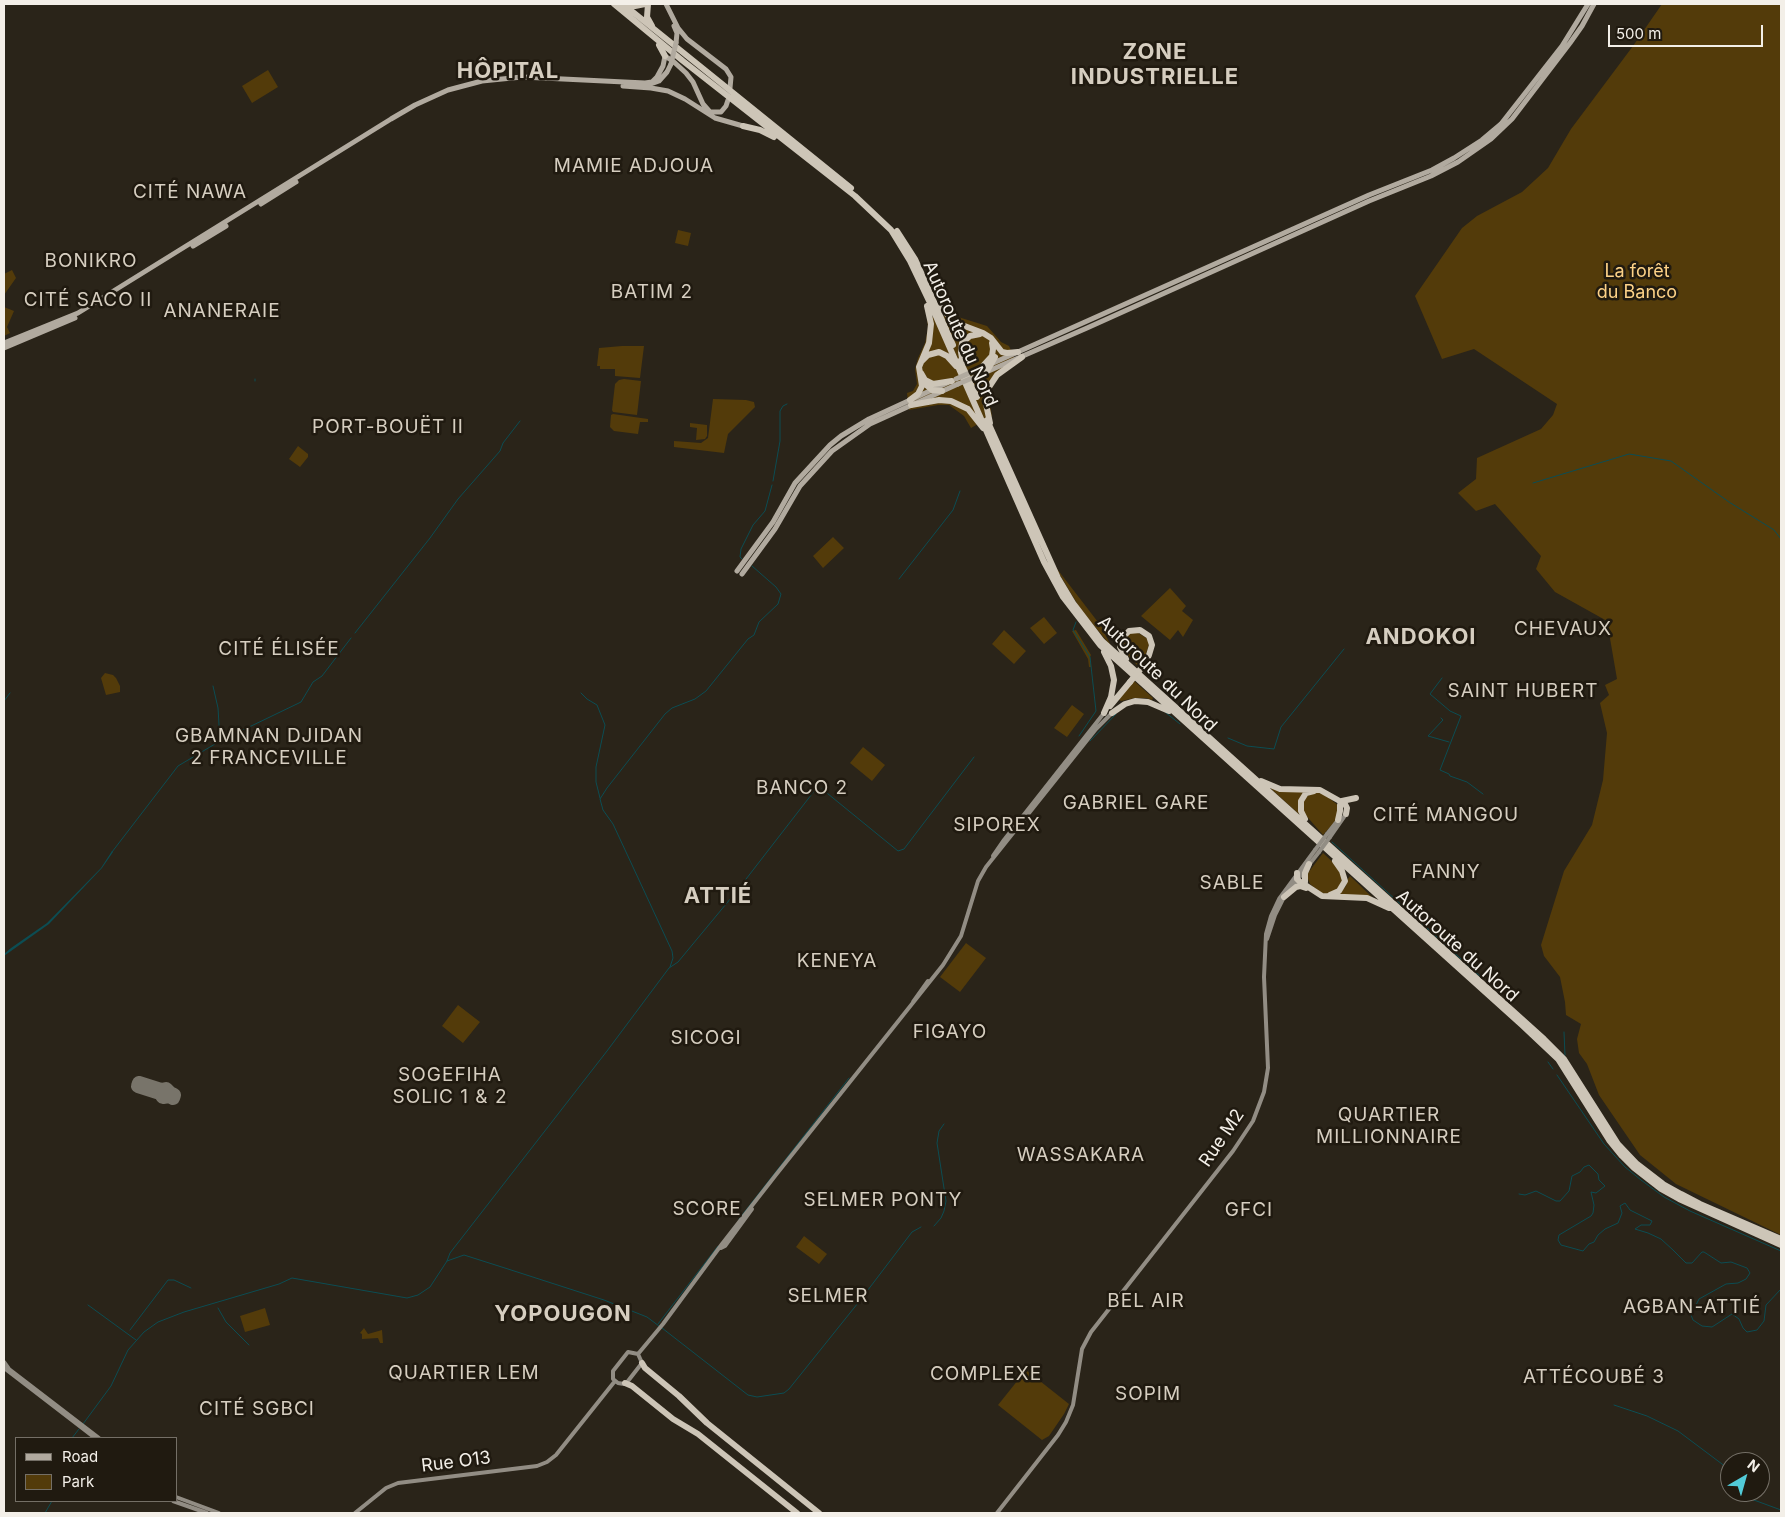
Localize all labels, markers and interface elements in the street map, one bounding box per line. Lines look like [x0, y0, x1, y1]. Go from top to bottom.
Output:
scale bar [1610, 15, 1765, 47]
text: 500 m [1616, 24, 1661, 43]
district label: ZONE INDUSTRIELLE [1069, 39, 1241, 90]
district label: HÔPITAL [456, 58, 560, 84]
district label: MAMIE ADJOUA [552, 155, 716, 177]
district label: CITÉ NAWA [132, 181, 248, 203]
district label: BONIKRO [44, 250, 138, 272]
street label: Autoroute du Nord [918, 258, 1002, 410]
park label: La forêt du Banco [1597, 261, 1677, 304]
district label: BATIM 2 [610, 281, 694, 303]
district label: CITÉ SACO II [22, 289, 154, 311]
district label: ANANERAIE [162, 300, 282, 322]
district label: PORT-BOUËT II [310, 416, 466, 438]
street label: Autoroute du Nord [1093, 612, 1221, 736]
district label: CHEVAUX [1513, 618, 1613, 640]
district label: ANDOKOI [1365, 624, 1477, 650]
district label: CITÉ ÉLISÉE [217, 638, 341, 660]
district label: SAINT HUBERT [1446, 680, 1600, 702]
district label: GBAMNAN DJIDAN 2 FRANCEVILLE [173, 725, 365, 769]
district label: BANCO 2 [755, 777, 849, 799]
district label: GABRIEL GARE [1061, 792, 1211, 814]
district label: CITÉ MANGOU [1371, 804, 1521, 826]
district label: SIPOREX [952, 814, 1042, 836]
district label: FANNY [1411, 861, 1481, 883]
district label: SABLE [1199, 872, 1265, 894]
district label: ATTIÉ [683, 883, 753, 909]
street label: Autoroute du Nord [1391, 885, 1523, 1007]
district label: KENEYA [796, 950, 878, 972]
district label: FIGAYO [912, 1021, 988, 1043]
district label: SICOGI [670, 1027, 742, 1049]
district label: SOGEFIHA SOLIC 1 & 2 [391, 1064, 509, 1108]
district label: QUARTIER MILLIONNAIRE [1315, 1104, 1463, 1148]
street label: Rue M2 [1195, 1105, 1249, 1171]
district label: WASSAKARA [1016, 1144, 1146, 1166]
district label: SELMER PONTY [802, 1189, 964, 1211]
district label: SCORE [672, 1198, 742, 1220]
district label: GFCI [1224, 1199, 1274, 1221]
district label: SELMER [787, 1285, 869, 1307]
district label: BEL AIR [1106, 1290, 1186, 1312]
district label: AGBAN-ATTIÉ [1622, 1296, 1762, 1318]
district label: YOPOUGON [493, 1301, 633, 1327]
district label: QUARTIER LEM [387, 1362, 541, 1384]
district label: COMPLEXE [929, 1363, 1043, 1385]
district label: ATTÉCOUBÉ 3 [1522, 1366, 1666, 1388]
district label: SOPIM [1114, 1383, 1182, 1405]
district label: CITÉ SGBCI [198, 1398, 316, 1420]
legend [15, 1437, 178, 1502]
text: Road [62, 1447, 98, 1466]
street label: Rue O13 [420, 1447, 492, 1477]
north arrow [1720, 1452, 1770, 1502]
text: N [1744, 1456, 1763, 1476]
text: Park [62, 1472, 94, 1491]

